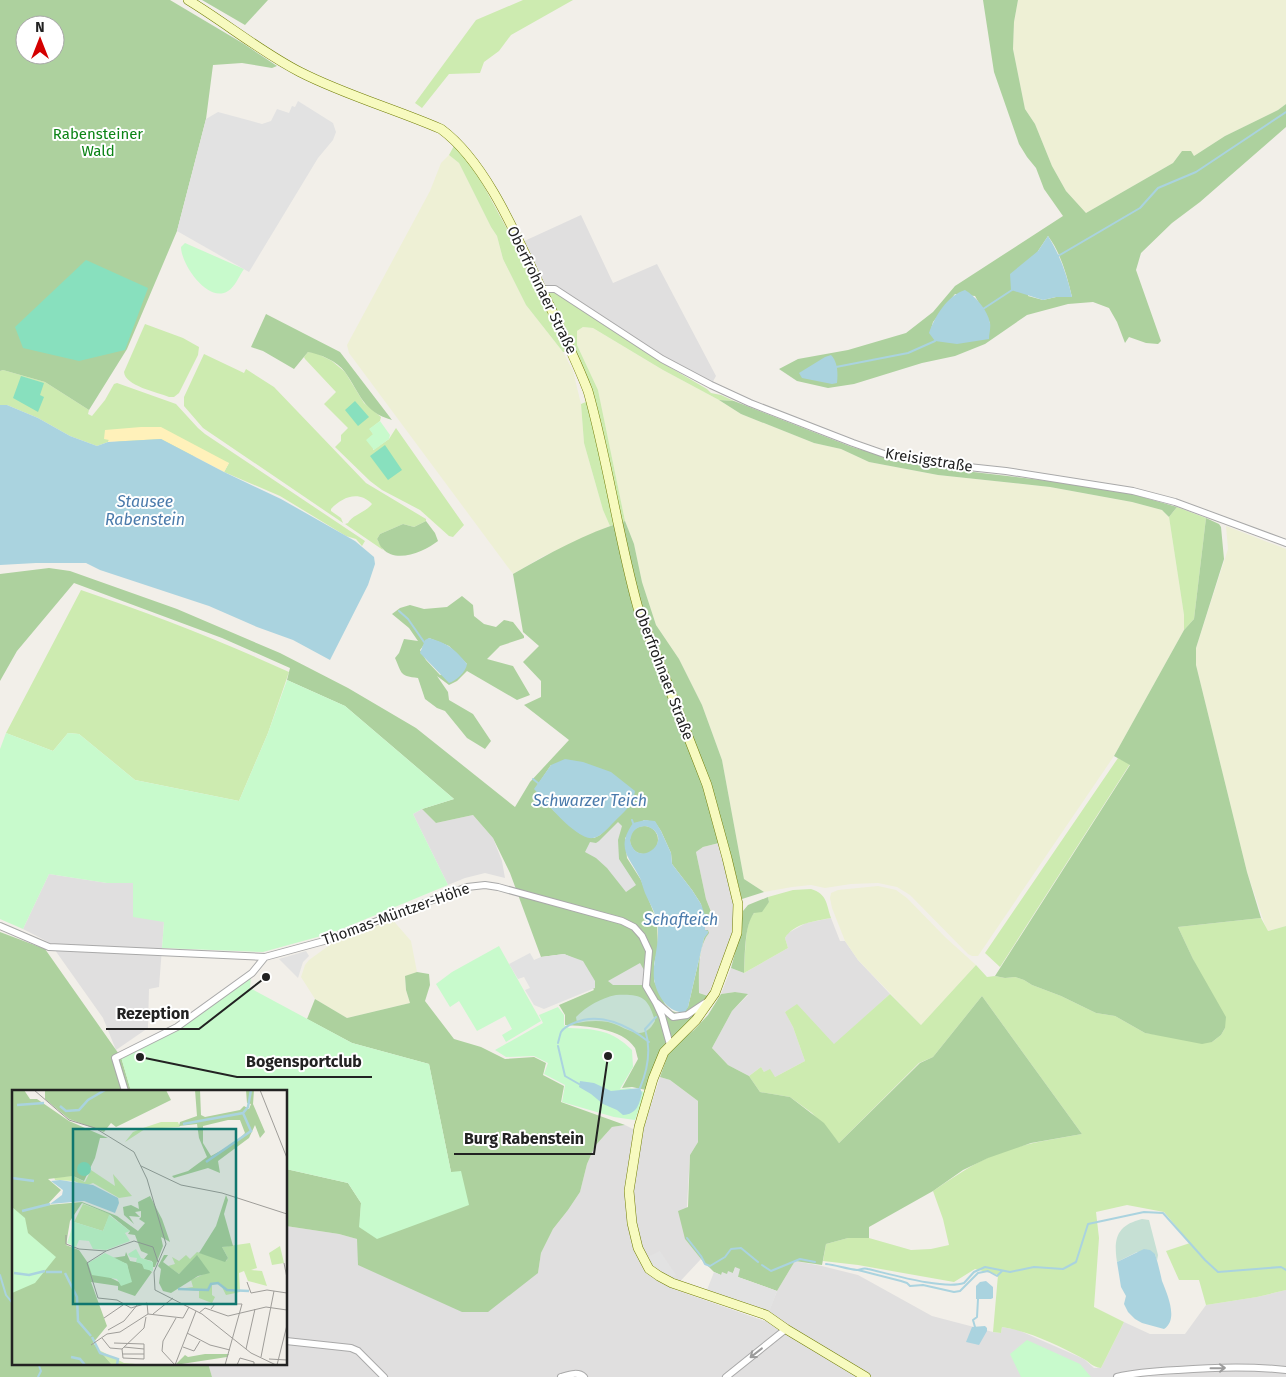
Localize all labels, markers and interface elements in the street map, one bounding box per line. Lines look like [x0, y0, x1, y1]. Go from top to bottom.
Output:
north arrow [15, 15, 65, 65]
text: N [35, 19, 45, 36]
park label: Rabensteiner Wald [53, 125, 143, 160]
street label: Oberfrohnaer Straße [503, 223, 581, 357]
street label: Kreisigstraße [884, 444, 974, 476]
water label: Stausee Rabenstein [105, 492, 185, 529]
street label: Oberfrohnaer Straße [630, 605, 698, 743]
water label: Schwarzer Teich [532, 791, 647, 810]
street label: Thomas-Müntzer-Höhe [320, 879, 472, 949]
water label: Schafteich [643, 910, 718, 929]
callout: Rezeption [106, 998, 199, 1029]
text: Rezeption [116, 1004, 190, 1023]
callout: Bogensportclub [237, 1046, 372, 1077]
text: Bogensportclub [246, 1052, 362, 1071]
inset map [12, 1090, 288, 1364]
callout: Burg Rabenstein [454, 1123, 594, 1154]
text: Burg Rabenstein [464, 1129, 584, 1148]
one-way arrow [750, 1348, 763, 1359]
one-way arrow [1209, 1363, 1225, 1373]

